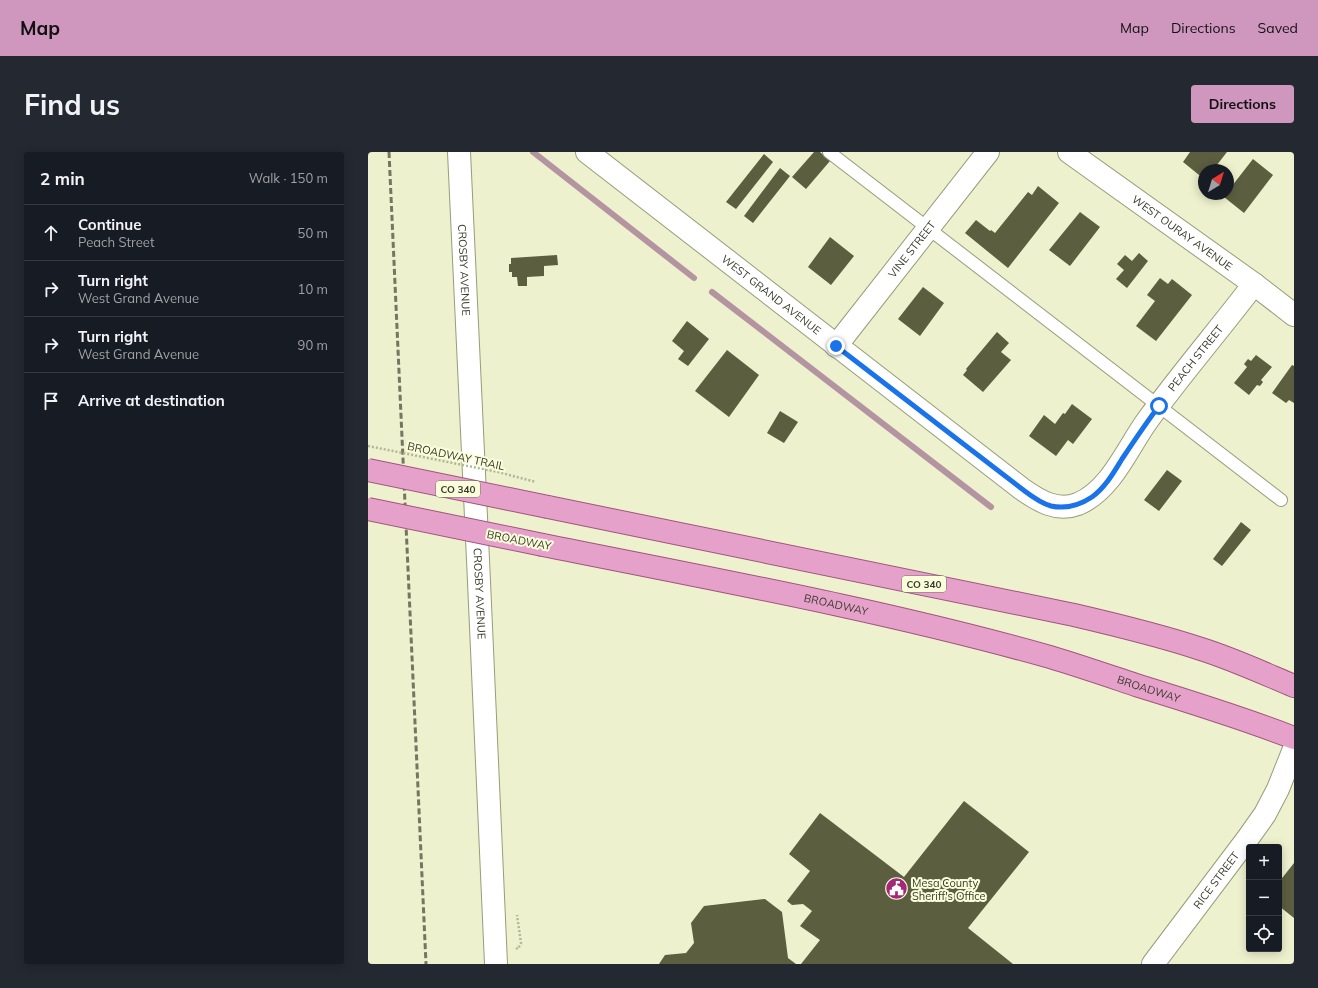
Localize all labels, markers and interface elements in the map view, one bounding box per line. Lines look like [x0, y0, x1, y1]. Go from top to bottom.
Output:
text: Map [20, 16, 60, 40]
text: Map [1120, 19, 1149, 37]
text: Directions [1171, 19, 1236, 37]
text: Saved [1258, 19, 1298, 37]
button: Directions [1191, 85, 1294, 123]
text: Find us [24, 87, 120, 122]
north arrow [1198, 164, 1234, 200]
text: 2 min [40, 168, 85, 189]
text: Walk · 150 m [249, 170, 328, 186]
street label: WEST OURAY AVENUE [1129, 192, 1235, 273]
text: Continue [78, 215, 141, 234]
street label: VINE STREET [885, 218, 939, 280]
icon: ahead [40, 222, 62, 244]
street label: CROSBY AVENUE [455, 224, 473, 316]
text: 50 m [298, 225, 328, 241]
text: Peach Street [78, 234, 154, 250]
street label: WEST GRAND AVENUE [719, 252, 824, 338]
text: Turn right [78, 271, 148, 290]
icon: right [40, 278, 62, 300]
text: 10 m [298, 281, 328, 297]
text: West Grand Avenue [78, 290, 199, 306]
street label: PEACH STREET [1165, 322, 1226, 394]
text: Turn right [78, 327, 148, 346]
icon: right [40, 334, 62, 356]
text: 90 m [298, 337, 328, 353]
route end [827, 337, 845, 355]
text: West Grand Avenue [78, 346, 199, 362]
icon: arrive [40, 390, 62, 412]
text: Arrive at destination [78, 391, 225, 410]
route start [1150, 397, 1168, 415]
street label: BROADWAY TRAIL [406, 439, 506, 473]
road number: CO 340 [436, 481, 480, 497]
street label: BROADWAY [486, 527, 553, 553]
street label: CROSBY AVENUE [470, 547, 489, 640]
road number: CO 340 [902, 576, 946, 592]
street label: BROADWAY [803, 591, 870, 618]
street label: BROADWAY [1115, 672, 1182, 705]
map controls [1246, 844, 1282, 952]
button: + [1246, 844, 1282, 880]
street label: RICE STREET [1190, 849, 1242, 911]
public building icon: Mesa County Sheriff's Office [884, 876, 910, 902]
place label: Mesa County Sheriff's Office [912, 876, 986, 903]
button: − [1246, 880, 1282, 916]
button: locate [1246, 916, 1282, 952]

